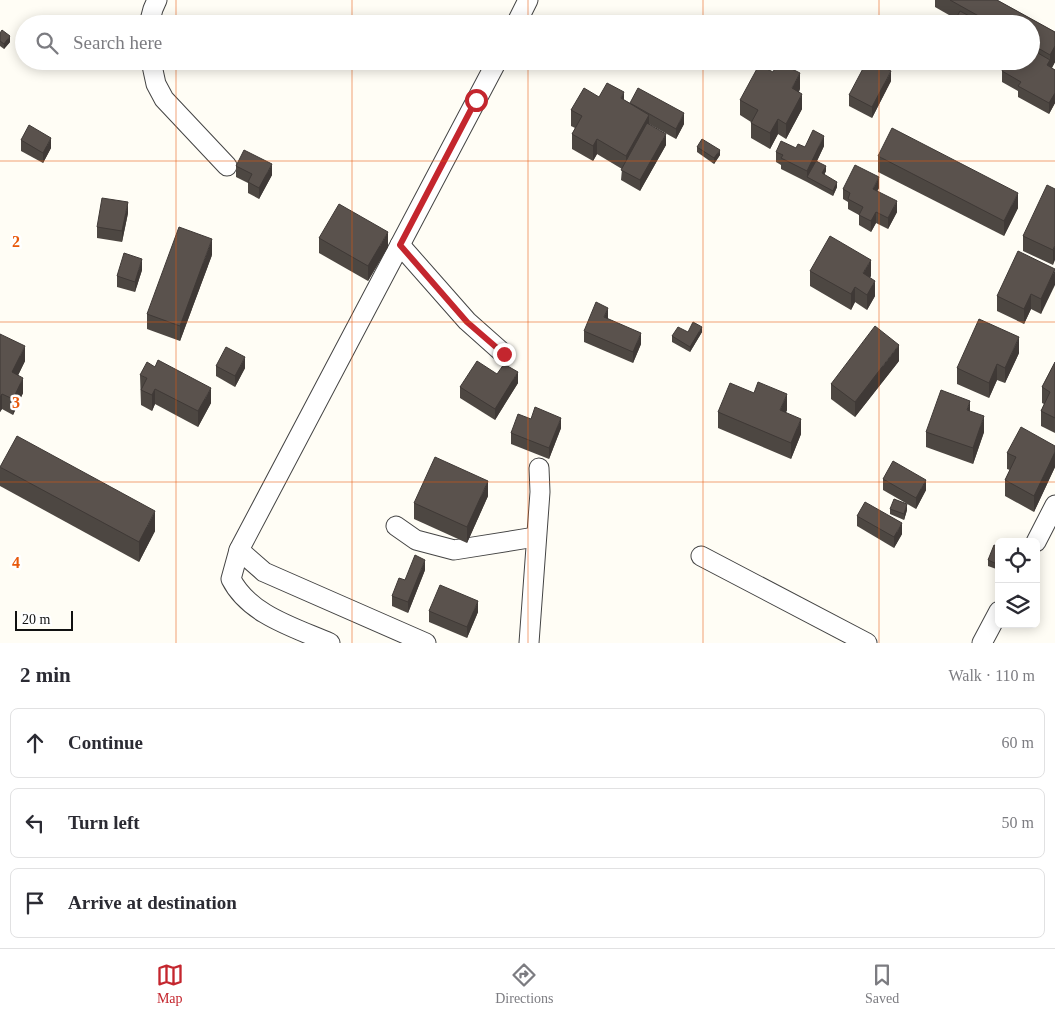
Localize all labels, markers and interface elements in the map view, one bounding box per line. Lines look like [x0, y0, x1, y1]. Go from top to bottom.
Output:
search box [15, 15, 1040, 70]
icon: search [33, 29, 61, 57]
text: Search here [73, 32, 162, 53]
route start [465, 89, 488, 112]
text: 2 [12, 233, 20, 250]
route end [493, 343, 516, 366]
text: 3 [12, 394, 20, 411]
map controls [995, 538, 1040, 628]
button: locate [995, 538, 1040, 583]
text: 4 [12, 554, 20, 571]
button: layers [995, 583, 1040, 628]
scale bar [15, 608, 72, 631]
text: 20 m [22, 612, 50, 627]
text: 2 min [20, 663, 71, 687]
text: Walk · 110 m [948, 667, 1035, 684]
icon: ahead [21, 729, 49, 757]
text: Continue [68, 732, 143, 753]
text: 60 m [1002, 734, 1034, 751]
icon: left [21, 809, 49, 837]
text: Turn left [68, 812, 140, 833]
text: 50 m [1002, 814, 1034, 831]
icon: arrive [21, 889, 49, 917]
text: Arrive at destination [68, 892, 237, 913]
tab: Map [156, 961, 184, 1007]
tab: Directions [495, 961, 554, 1007]
tab: Saved [865, 961, 899, 1007]

